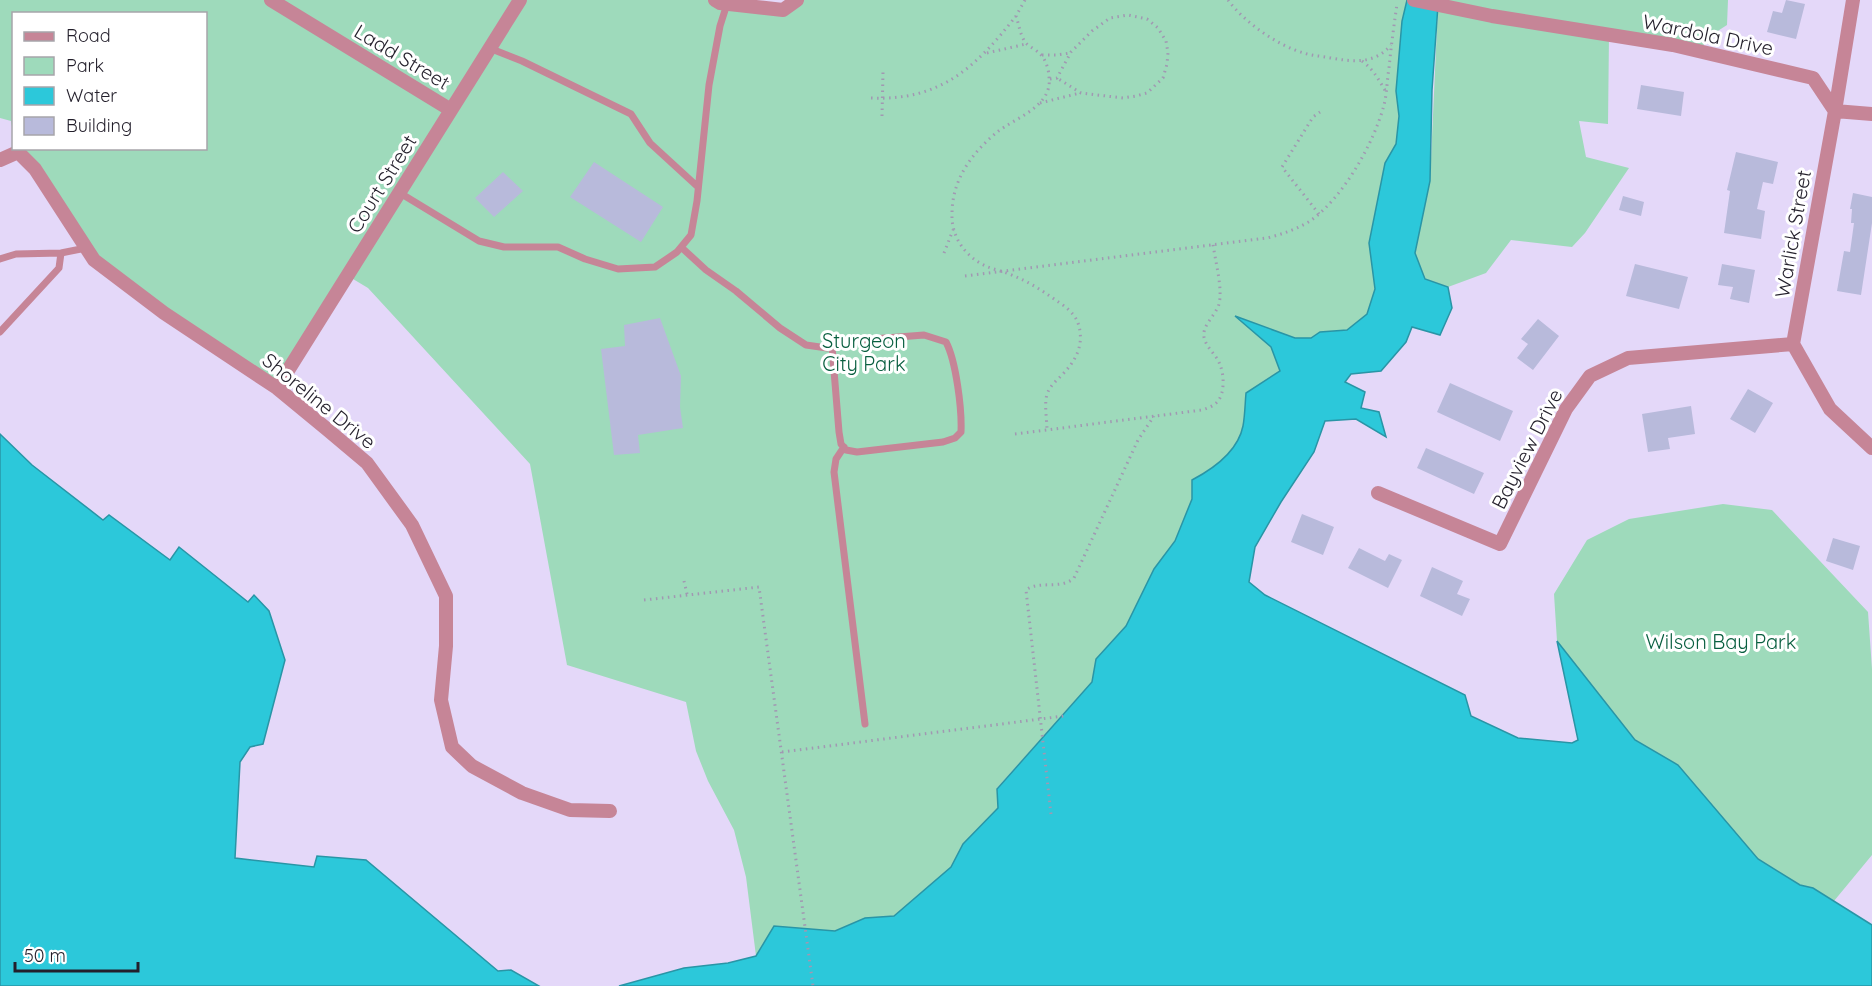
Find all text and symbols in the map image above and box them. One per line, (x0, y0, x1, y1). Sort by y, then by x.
street label: Wardola Drive (1640, 8, 1776, 61)
legend (12, 12, 207, 150)
street label: Ladd Street (350, 18, 455, 95)
text: Road (66, 24, 111, 47)
text: Park (66, 54, 104, 77)
text: Water (66, 84, 117, 107)
text: Building (66, 114, 132, 137)
street label: Court Street (342, 130, 422, 237)
street label: Warlick Street (1769, 168, 1816, 300)
park label: Sturgeon City Park (822, 328, 906, 376)
street label: Shoreline Drive (258, 347, 381, 454)
street label: Bayview Drive (1486, 385, 1567, 513)
park label: Wilson Bay Park (1646, 629, 1796, 654)
scale bar (15, 935, 138, 973)
text: 50 m (24, 944, 66, 967)

